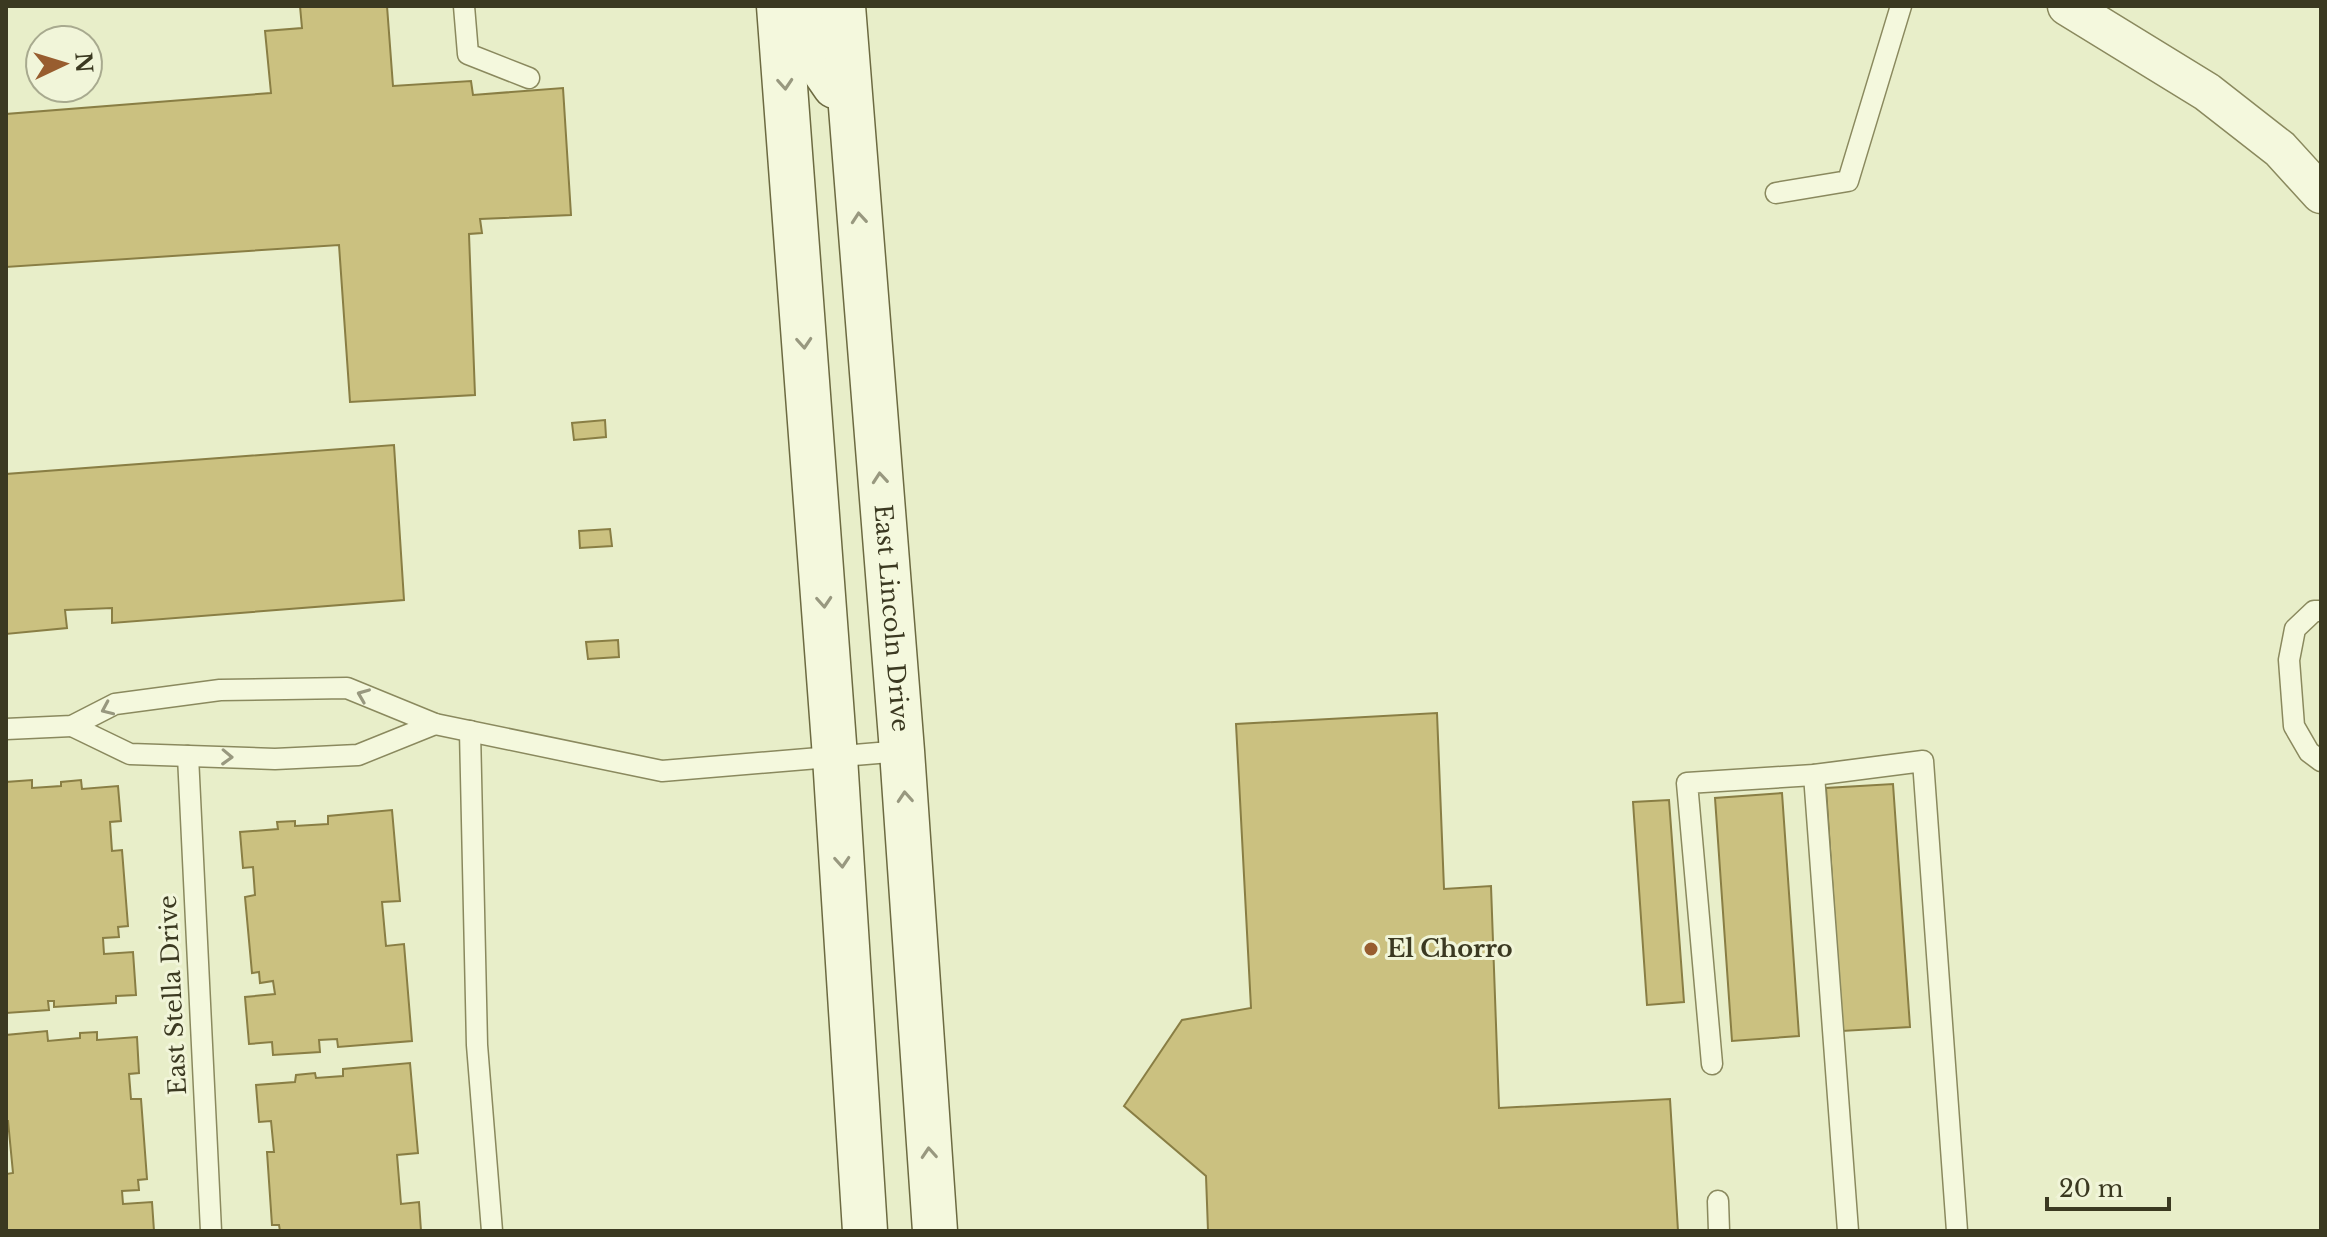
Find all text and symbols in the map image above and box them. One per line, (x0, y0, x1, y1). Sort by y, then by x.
north arrow (24, 24, 104, 104)
text: N (69, 51, 98, 74)
one-way arrow (776, 78, 793, 91)
one-way arrow (851, 211, 868, 224)
one-way arrow (795, 337, 812, 350)
one-way arrow (871, 471, 888, 484)
street label: East Lincoln Drive (869, 503, 915, 733)
one-way arrow (815, 596, 832, 609)
one-way arrow (357, 688, 371, 704)
one-way arrow (101, 700, 115, 716)
one-way arrow (221, 749, 234, 766)
one-way arrow (897, 790, 914, 803)
one-way arrow (833, 856, 850, 869)
street label: East Stella Drive (153, 894, 192, 1096)
place label: El Chorro (1387, 934, 1513, 963)
marker: El Chorro (1362, 940, 1380, 958)
one-way arrow (921, 1146, 938, 1159)
scale bar (2047, 1161, 2169, 1211)
text: 20 m (2059, 1174, 2124, 1203)

